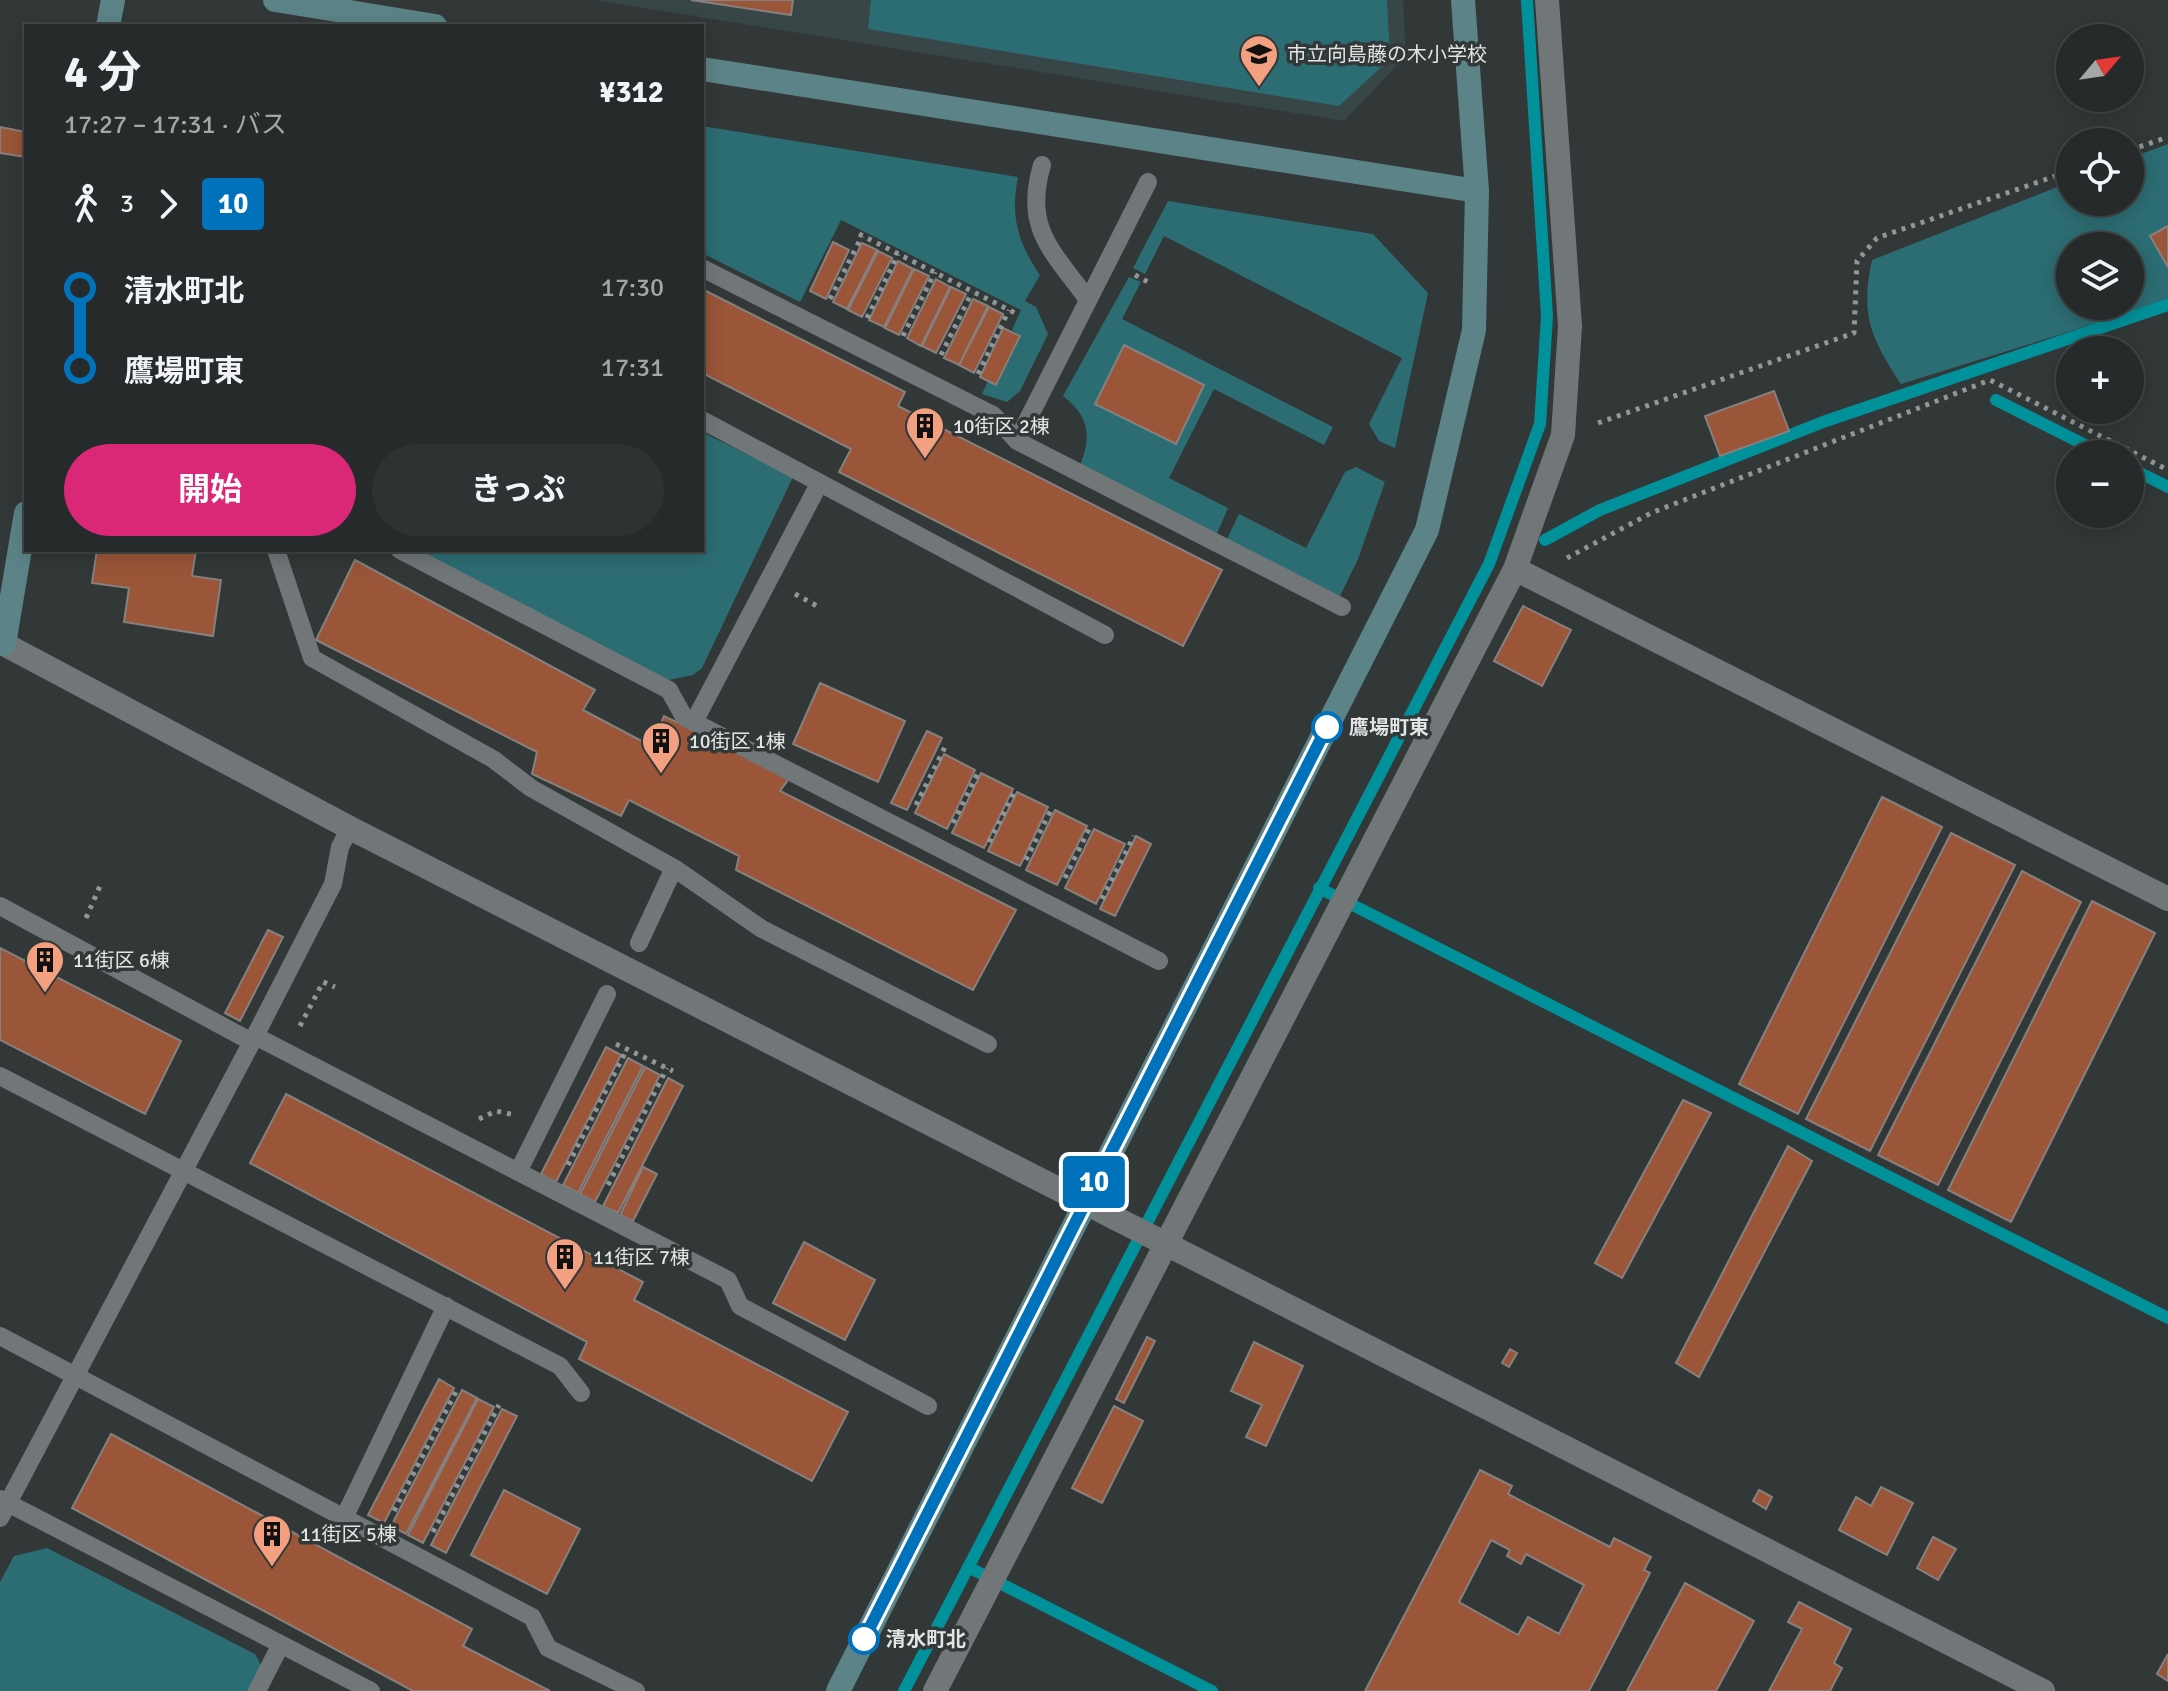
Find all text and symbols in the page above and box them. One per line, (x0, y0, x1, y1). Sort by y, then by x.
north arrow (2056, 24, 2144, 112)
map controls (2056, 24, 2144, 528)
school or university icon: 市立向島藤の木小学校 (1238, 33, 1280, 88)
place label: 市立向島藤の木小学校 (1287, 42, 1487, 67)
text: 4 分 (64, 46, 141, 100)
text: ¥312 (599, 74, 664, 111)
text: 17:27 – 17:31 · バス (64, 109, 287, 141)
button: locate (2056, 128, 2144, 216)
icon: walk (64, 182, 108, 226)
icon: forward (146, 182, 190, 226)
text: 10 (218, 187, 248, 221)
text: 3 (120, 188, 134, 220)
button: layers (2056, 232, 2144, 320)
text: 17:30 (601, 272, 664, 304)
text: 清水町北 (124, 273, 244, 310)
button: + (2056, 336, 2144, 424)
text: 17:31 (601, 352, 664, 384)
text: 鷹場町東 (124, 353, 244, 390)
building icon: 10街区 2棟 (904, 405, 946, 460)
place label: 10街区 2棟 (953, 414, 1050, 439)
button: − (2056, 440, 2144, 528)
button: 開始 (64, 444, 356, 536)
button: きっぷ (372, 444, 664, 536)
marker: 鷹場町東 (1312, 712, 1342, 742)
place label: 鷹場町東 (1349, 715, 1429, 740)
building icon: 10街区 1棟 (640, 720, 682, 775)
place label: 10街区 1棟 (689, 729, 786, 754)
building icon: 11街区 6棟 (24, 939, 66, 994)
place label: 11街区 6棟 (73, 948, 170, 973)
line badge: 10 (1058, 1156, 1130, 1208)
text: 10 (1079, 1165, 1109, 1199)
building icon: 11街区 7棟 (544, 1236, 586, 1291)
place label: 11街区 7棟 (593, 1245, 690, 1270)
building icon: 11街区 5棟 (251, 1513, 293, 1568)
place label: 11街区 5棟 (300, 1522, 397, 1547)
marker: 清水町北 (849, 1624, 879, 1654)
place label: 清水町北 (886, 1627, 966, 1652)

